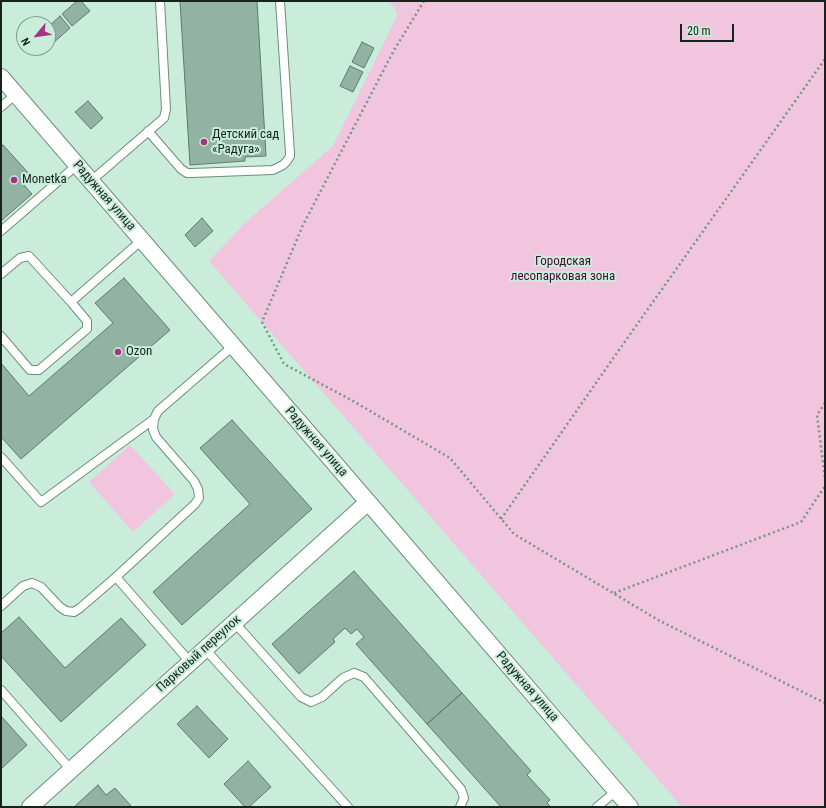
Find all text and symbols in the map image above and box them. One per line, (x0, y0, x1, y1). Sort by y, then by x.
north arrow (16, 16, 56, 56)
scale bar (682, 16, 736, 42)
text: 20 m (687, 24, 711, 38)
text: N (19, 35, 33, 48)
place label: Детский сад «Радуга» (212, 127, 279, 158)
marker: Детский сад «Радуга» (199, 137, 209, 147)
street label: Радужная улица (69, 158, 139, 234)
place label: Monetka (22, 172, 67, 188)
marker: Monetka (9, 175, 19, 185)
park label: Городская лесопарковая зона (511, 254, 615, 285)
place label: Ozon (126, 344, 152, 360)
marker: Ozon (113, 347, 123, 357)
street label: Радужная улица (281, 404, 351, 480)
street label: Парковый переулок (154, 612, 244, 696)
street label: Радужная улица (492, 649, 562, 725)

